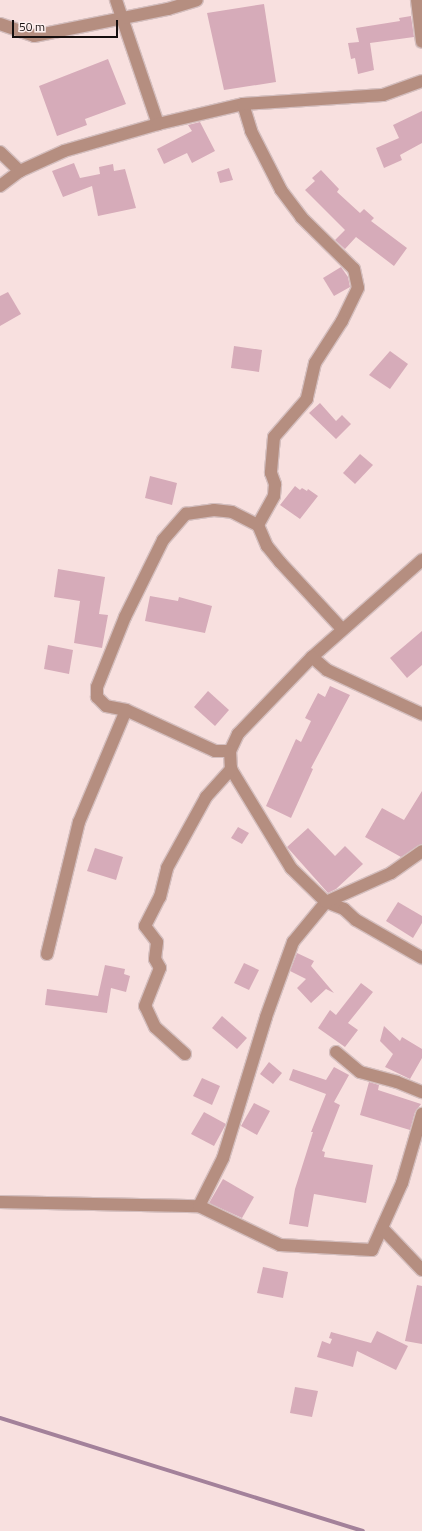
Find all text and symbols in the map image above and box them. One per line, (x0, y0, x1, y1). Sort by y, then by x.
scale bar (14, 12, 120, 38)
text: 50 m (19, 17, 45, 36)

